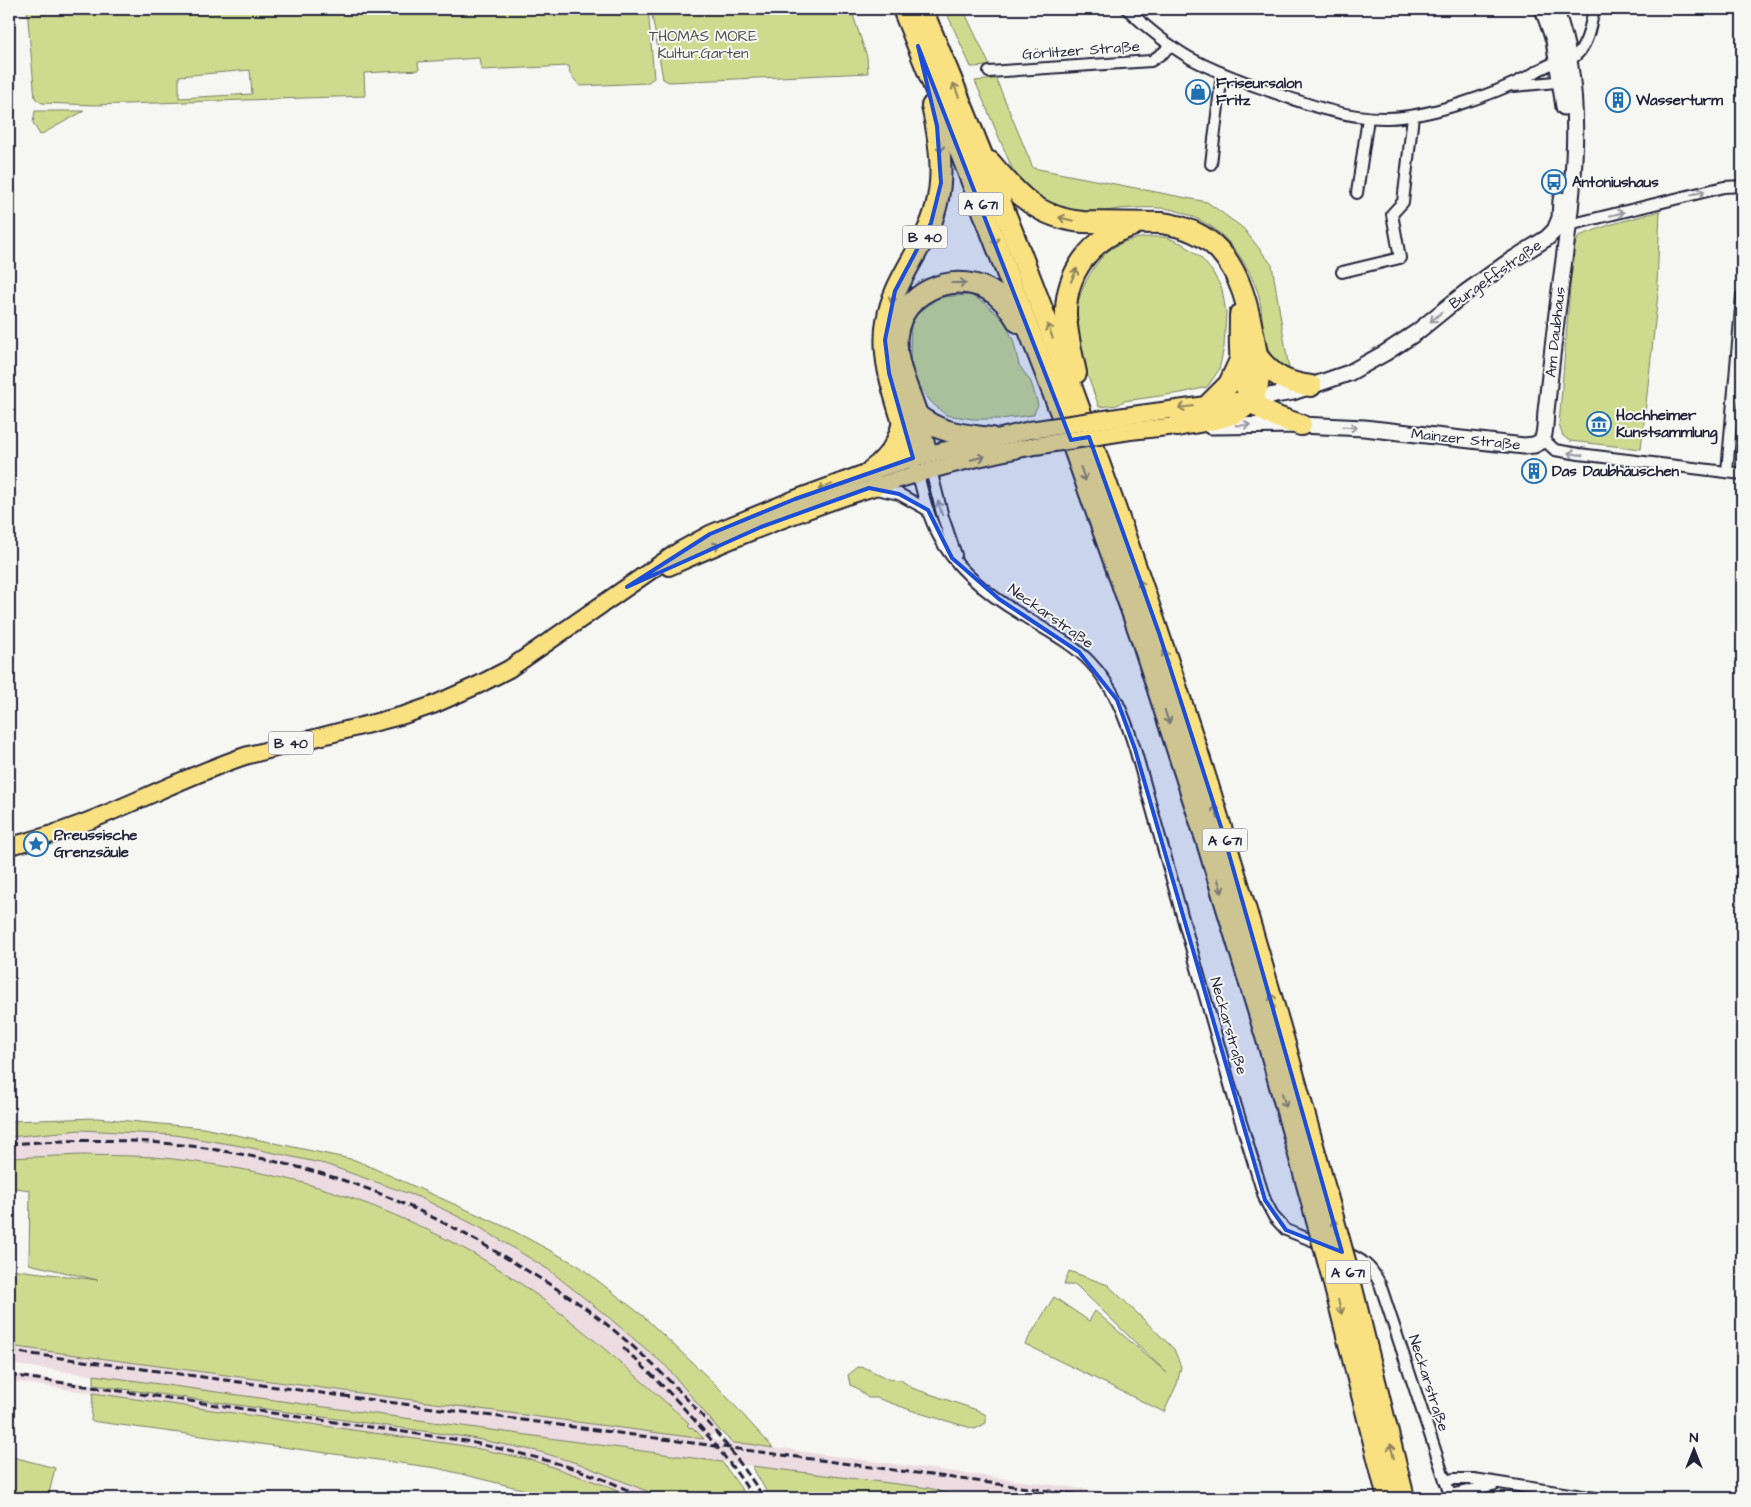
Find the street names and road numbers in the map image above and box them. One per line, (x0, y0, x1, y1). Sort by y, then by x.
street label: Görlitzer Straße (1021, 36, 1141, 65)
road number: A 671 (958, 192, 1004, 215)
road number: B 40 (902, 226, 948, 248)
street label: Burgeffstraße (1445, 235, 1546, 315)
street label: Am Daubhaus (1540, 285, 1571, 378)
street label: Mainzer Straße (1410, 423, 1522, 456)
street label: Neckarstraße (1004, 579, 1098, 654)
road number: B 40 (268, 731, 314, 754)
road number: A 671 (1202, 828, 1248, 852)
street label: Neckarstraße (1205, 975, 1252, 1077)
road number: A 671 (1326, 1260, 1370, 1284)
street label: Neckarstraße (1403, 1332, 1454, 1434)

